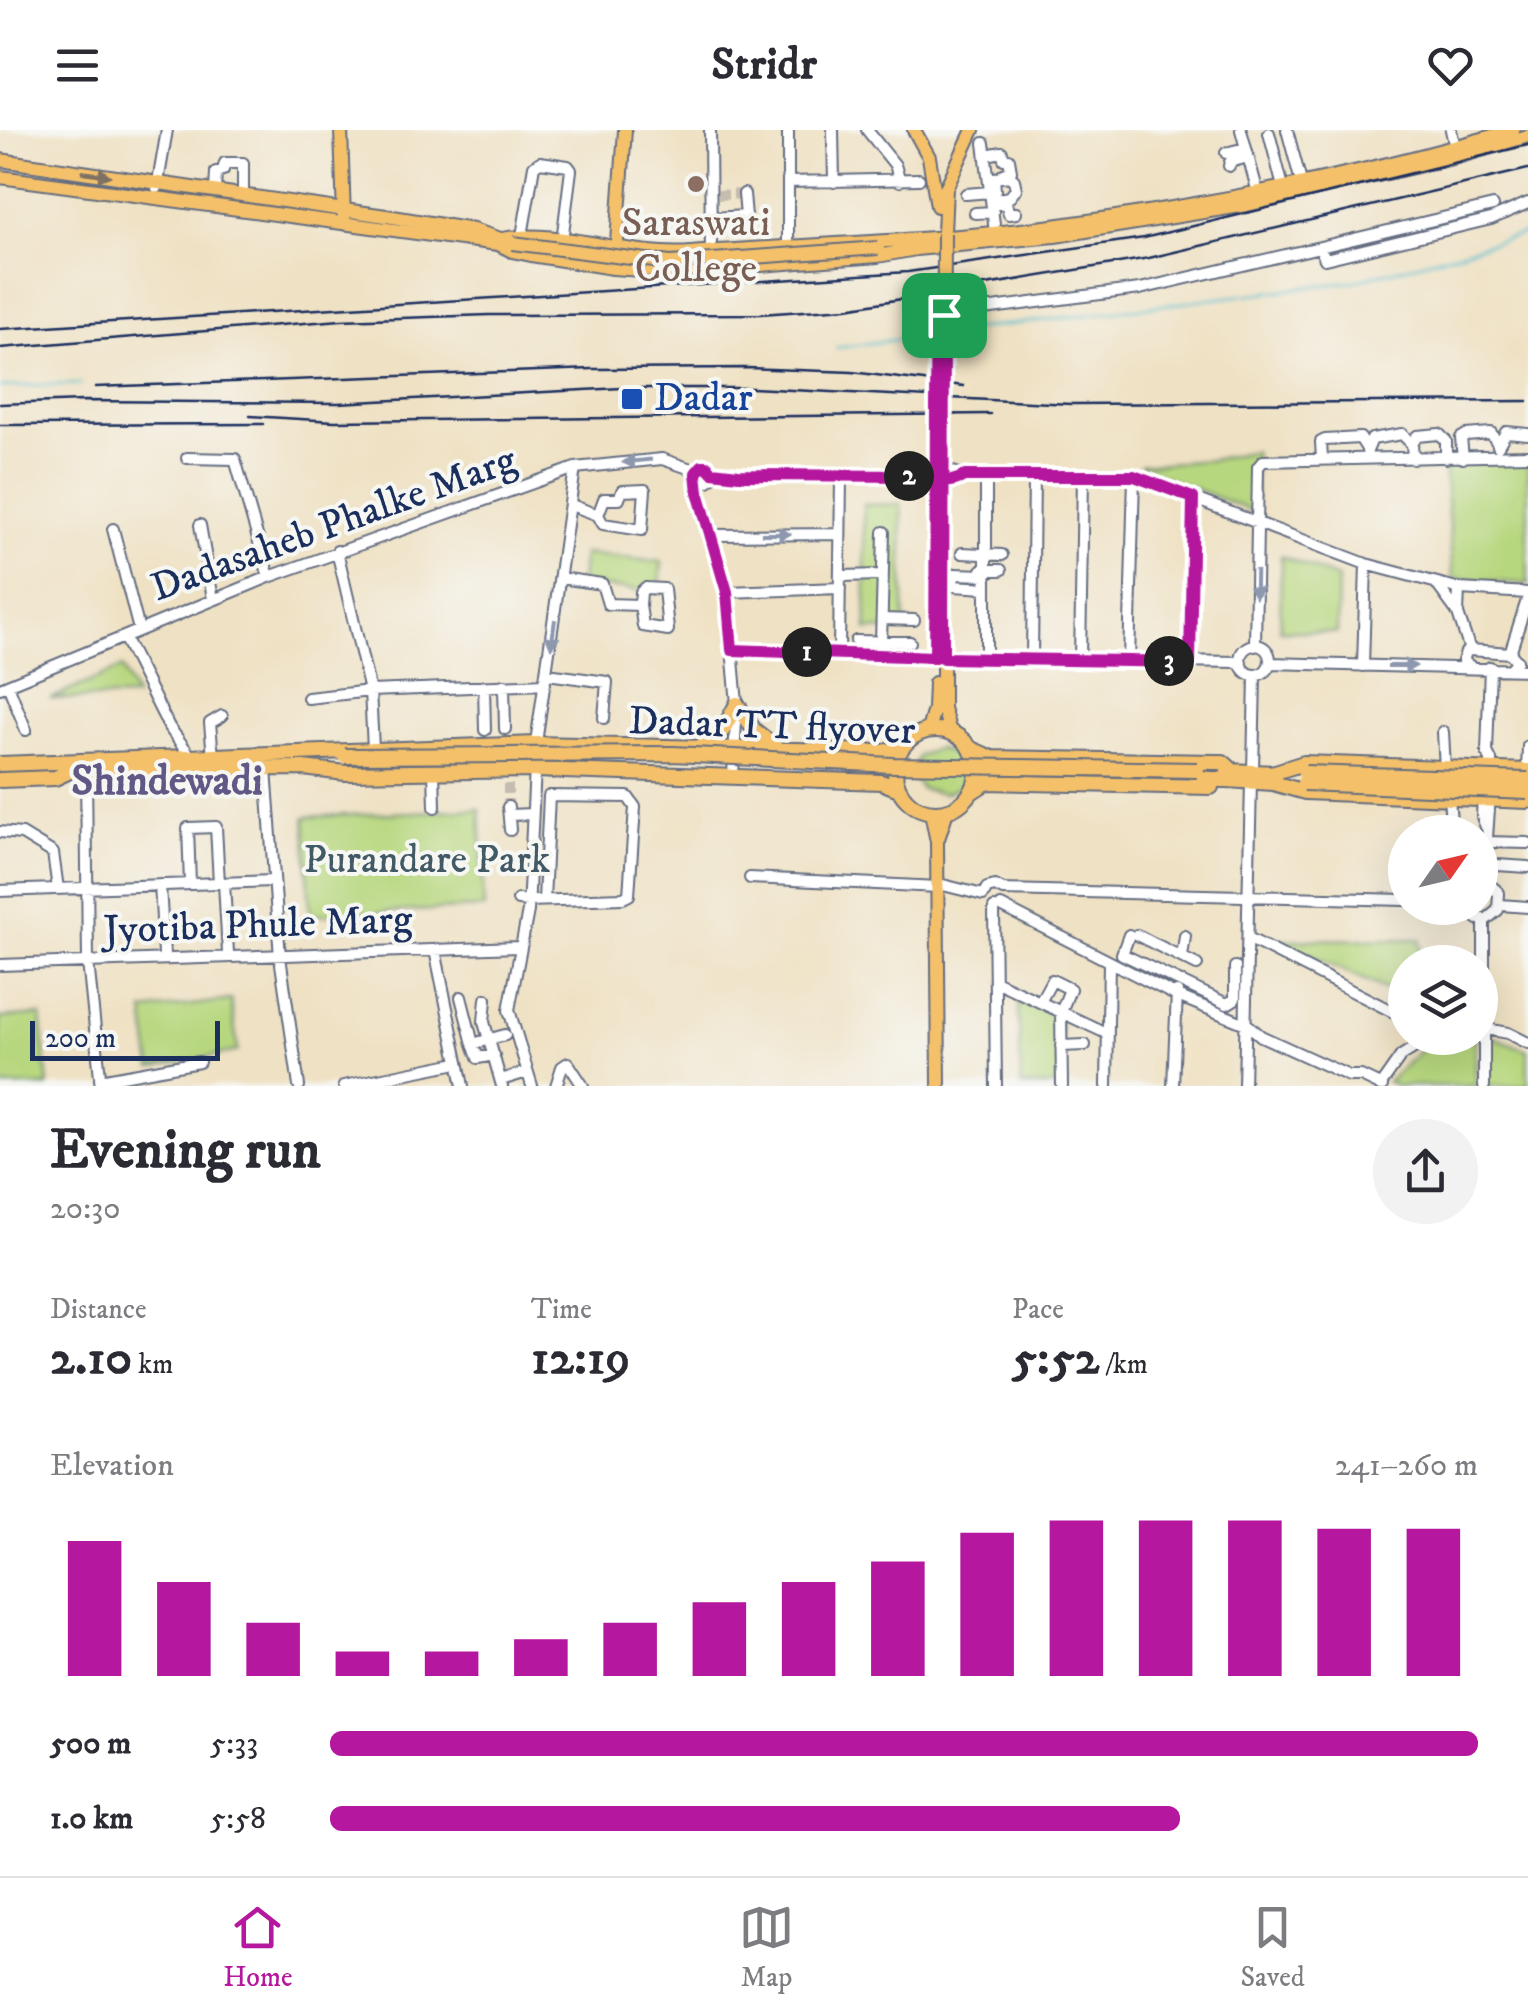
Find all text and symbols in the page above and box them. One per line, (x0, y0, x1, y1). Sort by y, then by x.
text: Stridr (711, 37, 817, 93)
icon: menu (50, 38, 105, 93)
icon: heart (1423, 38, 1478, 93)
one-way arrow (81, 167, 113, 182)
marker: Saraswati College (685, 173, 707, 195)
place label: Saraswati College (622, 199, 770, 295)
pin (902, 273, 987, 358)
icon: arrive (917, 288, 972, 343)
place label: Dadar (654, 374, 753, 424)
marker: Dadar (619, 386, 645, 412)
street label: Dadasaheb Phalke Marg (145, 436, 524, 614)
pin: 2 (884, 451, 934, 501)
one-way arrow (621, 453, 652, 469)
text: 2 (902, 458, 916, 493)
one-way arrow (761, 526, 793, 542)
one-way arrow (1247, 568, 1263, 600)
one-way arrow (544, 619, 560, 651)
pin: 1 (782, 627, 832, 677)
text: 1 (802, 634, 812, 669)
pin: 3 (1144, 636, 1194, 686)
text: 3 (1164, 643, 1174, 678)
one-way arrow (1387, 658, 1419, 674)
street label: Dadar TT flyover (628, 697, 916, 757)
district label: Shindewadi (71, 756, 263, 808)
north arrow (1388, 815, 1498, 925)
map controls (1388, 815, 1498, 1055)
park label: Purandare Park (304, 836, 551, 886)
street label: Jyotiba Phule Marg (99, 896, 414, 957)
button: layers (1388, 945, 1498, 1055)
scale bar (30, 1016, 220, 1060)
text: 200 m (45, 1021, 116, 1056)
text: Evening run (50, 1117, 321, 1186)
button: share (1373, 1119, 1478, 1224)
text: 20:30 (50, 1189, 120, 1229)
text: Distance (50, 1292, 146, 1327)
text: Time (531, 1292, 592, 1327)
text: Pace (1012, 1292, 1064, 1327)
text: 2.10 (50, 1327, 132, 1390)
text: 12:19 (531, 1327, 630, 1390)
text: 5:52 (1012, 1327, 1099, 1390)
text: km (132, 1347, 173, 1382)
text: /km (1099, 1347, 1148, 1382)
text: Elevation (50, 1446, 174, 1486)
text: 241–260 m (1335, 1446, 1478, 1486)
text: 500 m (50, 1724, 131, 1764)
text: 5:33 (210, 1724, 258, 1764)
text: 1.0 km (50, 1799, 133, 1839)
text: 5:58 (210, 1799, 266, 1839)
tab: Home (223, 1900, 292, 1995)
tab: Map (739, 1900, 794, 1995)
tab: Saved (1240, 1900, 1305, 1995)

